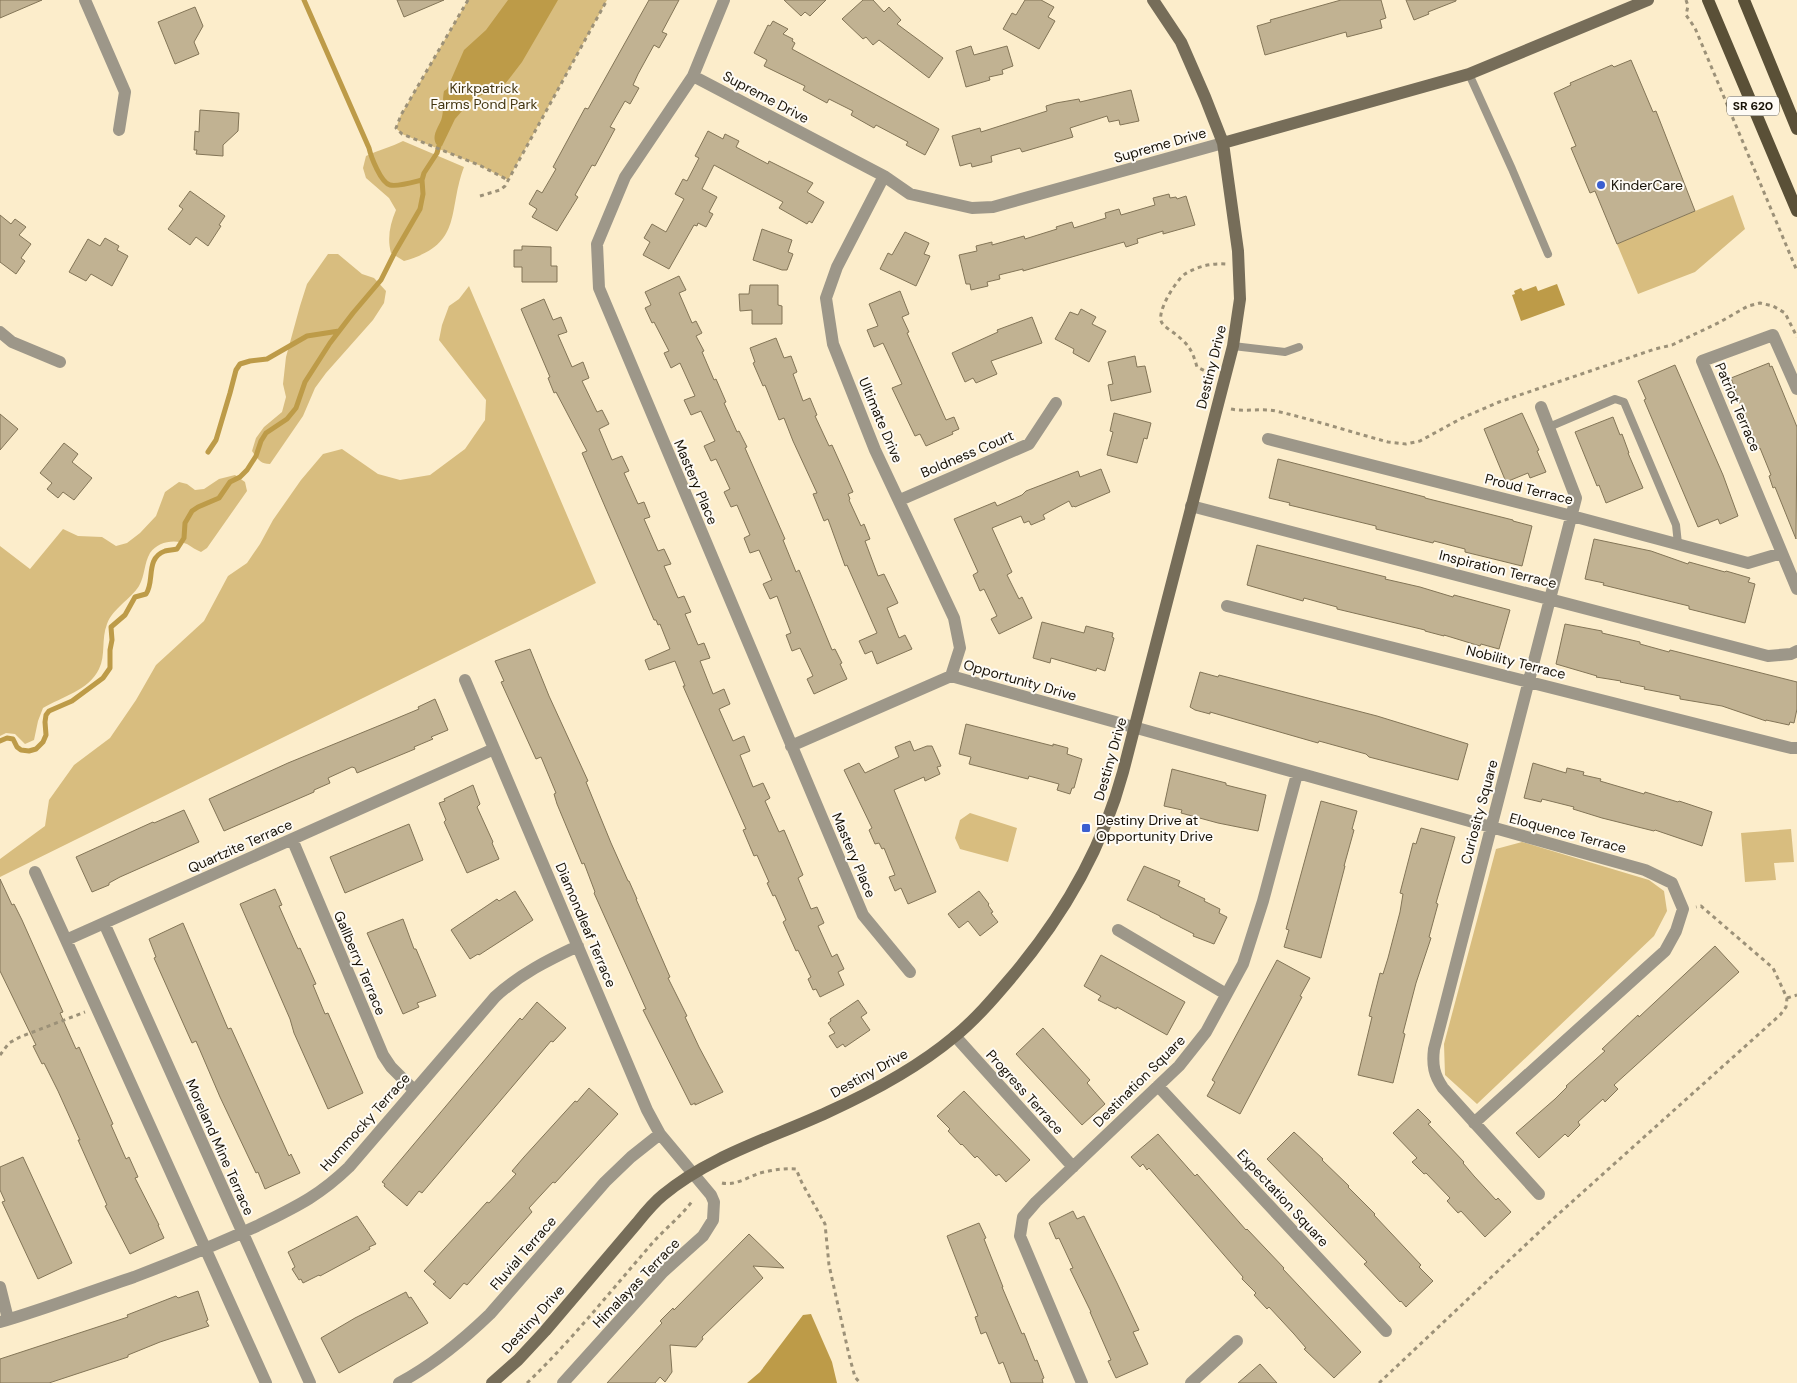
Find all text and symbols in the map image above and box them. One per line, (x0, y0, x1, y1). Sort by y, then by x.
street label: Supreme Drive (720, 67, 812, 127)
park label: Kirkpatrick Farms Pond Park (430, 79, 538, 113)
road number: SR 620 (1727, 96, 1779, 115)
street label: Supreme Drive (1112, 123, 1208, 167)
place label: KinderCare (1611, 176, 1683, 194)
marker: KinderCare (1595, 179, 1607, 191)
street label: Destiny Drive (1192, 323, 1230, 411)
street label: Patriot Terrace (1711, 360, 1765, 454)
street label: Ultimate Drive (855, 375, 907, 466)
street label: Boldness Court (918, 426, 1016, 482)
street label: Mastery Place (670, 437, 722, 527)
street label: Proud Terrace (1483, 469, 1575, 509)
street label: Inspiration Terrace (1437, 546, 1559, 592)
street label: Nobility Terrace (1464, 641, 1568, 683)
street label: Opportunity Drive (961, 655, 1079, 705)
street label: Destiny Drive (1090, 715, 1130, 803)
street label: Curiosity Square (1456, 758, 1502, 866)
street label: Eloquence Terrace (1508, 809, 1628, 857)
street label: Mastery Place (828, 810, 880, 900)
place label: Destiny Drive at Opportunity Drive (1096, 811, 1213, 845)
street label: Quartzite Terrace (185, 815, 295, 877)
marker: Destiny Drive at Opportunity Drive (1080, 822, 1092, 834)
street label: Diamondleaf Terrace (552, 860, 620, 990)
street label: Gallberry Terrace (330, 908, 390, 1018)
street label: Destination Square (1089, 1031, 1189, 1131)
street label: Destiny Drive (827, 1044, 911, 1102)
street label: Progress Terrace (982, 1046, 1068, 1138)
street label: Hummocky Terrace (316, 1069, 414, 1175)
street label: Moreland Mine Terrace (182, 1076, 258, 1218)
street label: Expectation Square (1233, 1146, 1333, 1250)
street label: Fluvial Terrace (486, 1212, 560, 1294)
street label: Himalayas Terrace (589, 1234, 683, 1332)
street label: Destiny Drive (498, 1281, 568, 1357)

